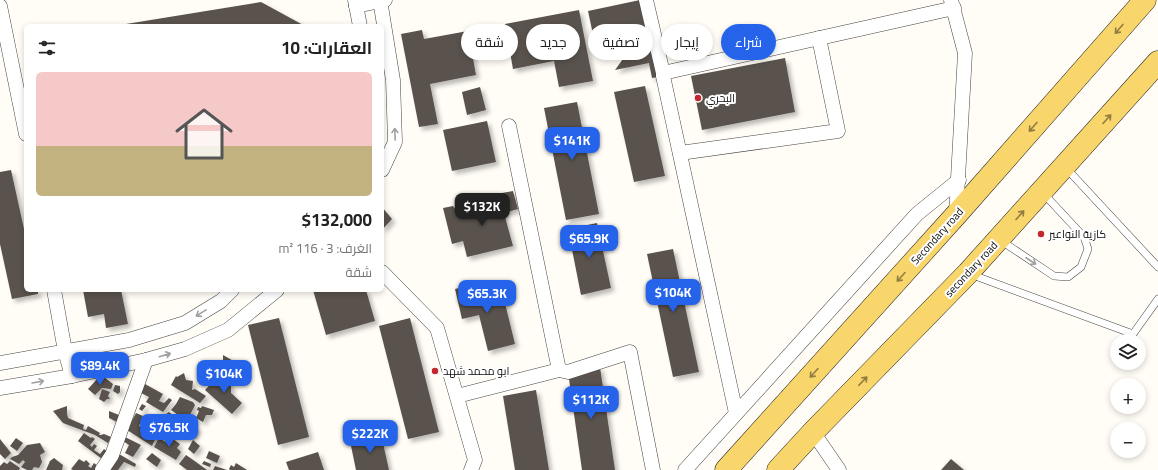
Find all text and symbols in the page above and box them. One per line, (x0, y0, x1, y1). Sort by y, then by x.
chip: شقة (461, 24, 518, 60)
chip: جديد (526, 24, 580, 60)
chip: تصفية (588, 24, 653, 60)
chip: إيجار (661, 24, 713, 60)
chip: شراء (721, 24, 776, 60)
one-way arrow (1115, 24, 1124, 34)
text: العقارات: 10 (281, 32, 372, 64)
icon: filters (36, 37, 58, 59)
place label: البحري (706, 88, 735, 108)
marker: البحري (693, 93, 703, 103)
icon: home (168, 98, 240, 170)
one-way arrow (1102, 114, 1111, 124)
one-way arrow (1029, 122, 1038, 132)
pin: $141K (544, 127, 600, 161)
one-way arrow (391, 128, 399, 141)
text: $141K (554, 128, 590, 152)
pin: $132K (454, 193, 510, 227)
text: $132K (464, 194, 500, 218)
street label: Secondary road (906, 203, 969, 269)
text: $132,000 (302, 204, 372, 236)
one-way arrow (1015, 210, 1024, 221)
place label: كازية النواعير (1048, 224, 1106, 244)
pin: $65.9K (556, 225, 622, 259)
text: $65.9K (569, 226, 609, 250)
marker: كازية النواعير (1036, 229, 1046, 239)
text: الغرف: 3 · 116 m² (279, 236, 372, 260)
street label: secondary road (939, 236, 1003, 302)
one-way arrow (1025, 257, 1036, 265)
text: شقة (345, 260, 372, 284)
one-way arrow (896, 271, 905, 282)
pin: $104K (645, 279, 701, 313)
pin: $65.3K (454, 280, 520, 314)
text: $104K (655, 280, 691, 304)
text: $65.3K (467, 281, 507, 305)
one-way arrow (196, 309, 207, 317)
map controls (1110, 334, 1146, 458)
button: layers (1110, 334, 1146, 370)
one-way arrow (159, 351, 172, 358)
pin: $89.4K (67, 352, 133, 386)
text: $89.4K (80, 353, 120, 377)
pin: $104K (196, 360, 252, 394)
text: $104K (206, 361, 242, 385)
place label: ابو محمد شهد (443, 361, 509, 381)
marker: ابو محمد شهد (430, 366, 440, 376)
one-way arrow (809, 368, 818, 378)
one-way arrow (858, 376, 868, 386)
one-way arrow (32, 378, 45, 386)
button: + (1110, 378, 1146, 414)
pin: $112K (563, 386, 619, 420)
text: $112K (573, 387, 609, 411)
pin: $76.5K (136, 414, 202, 448)
text: $76.5K (149, 415, 189, 439)
pin: $222K (342, 420, 398, 454)
text: $222K (352, 421, 388, 445)
button: − (1110, 422, 1146, 458)

